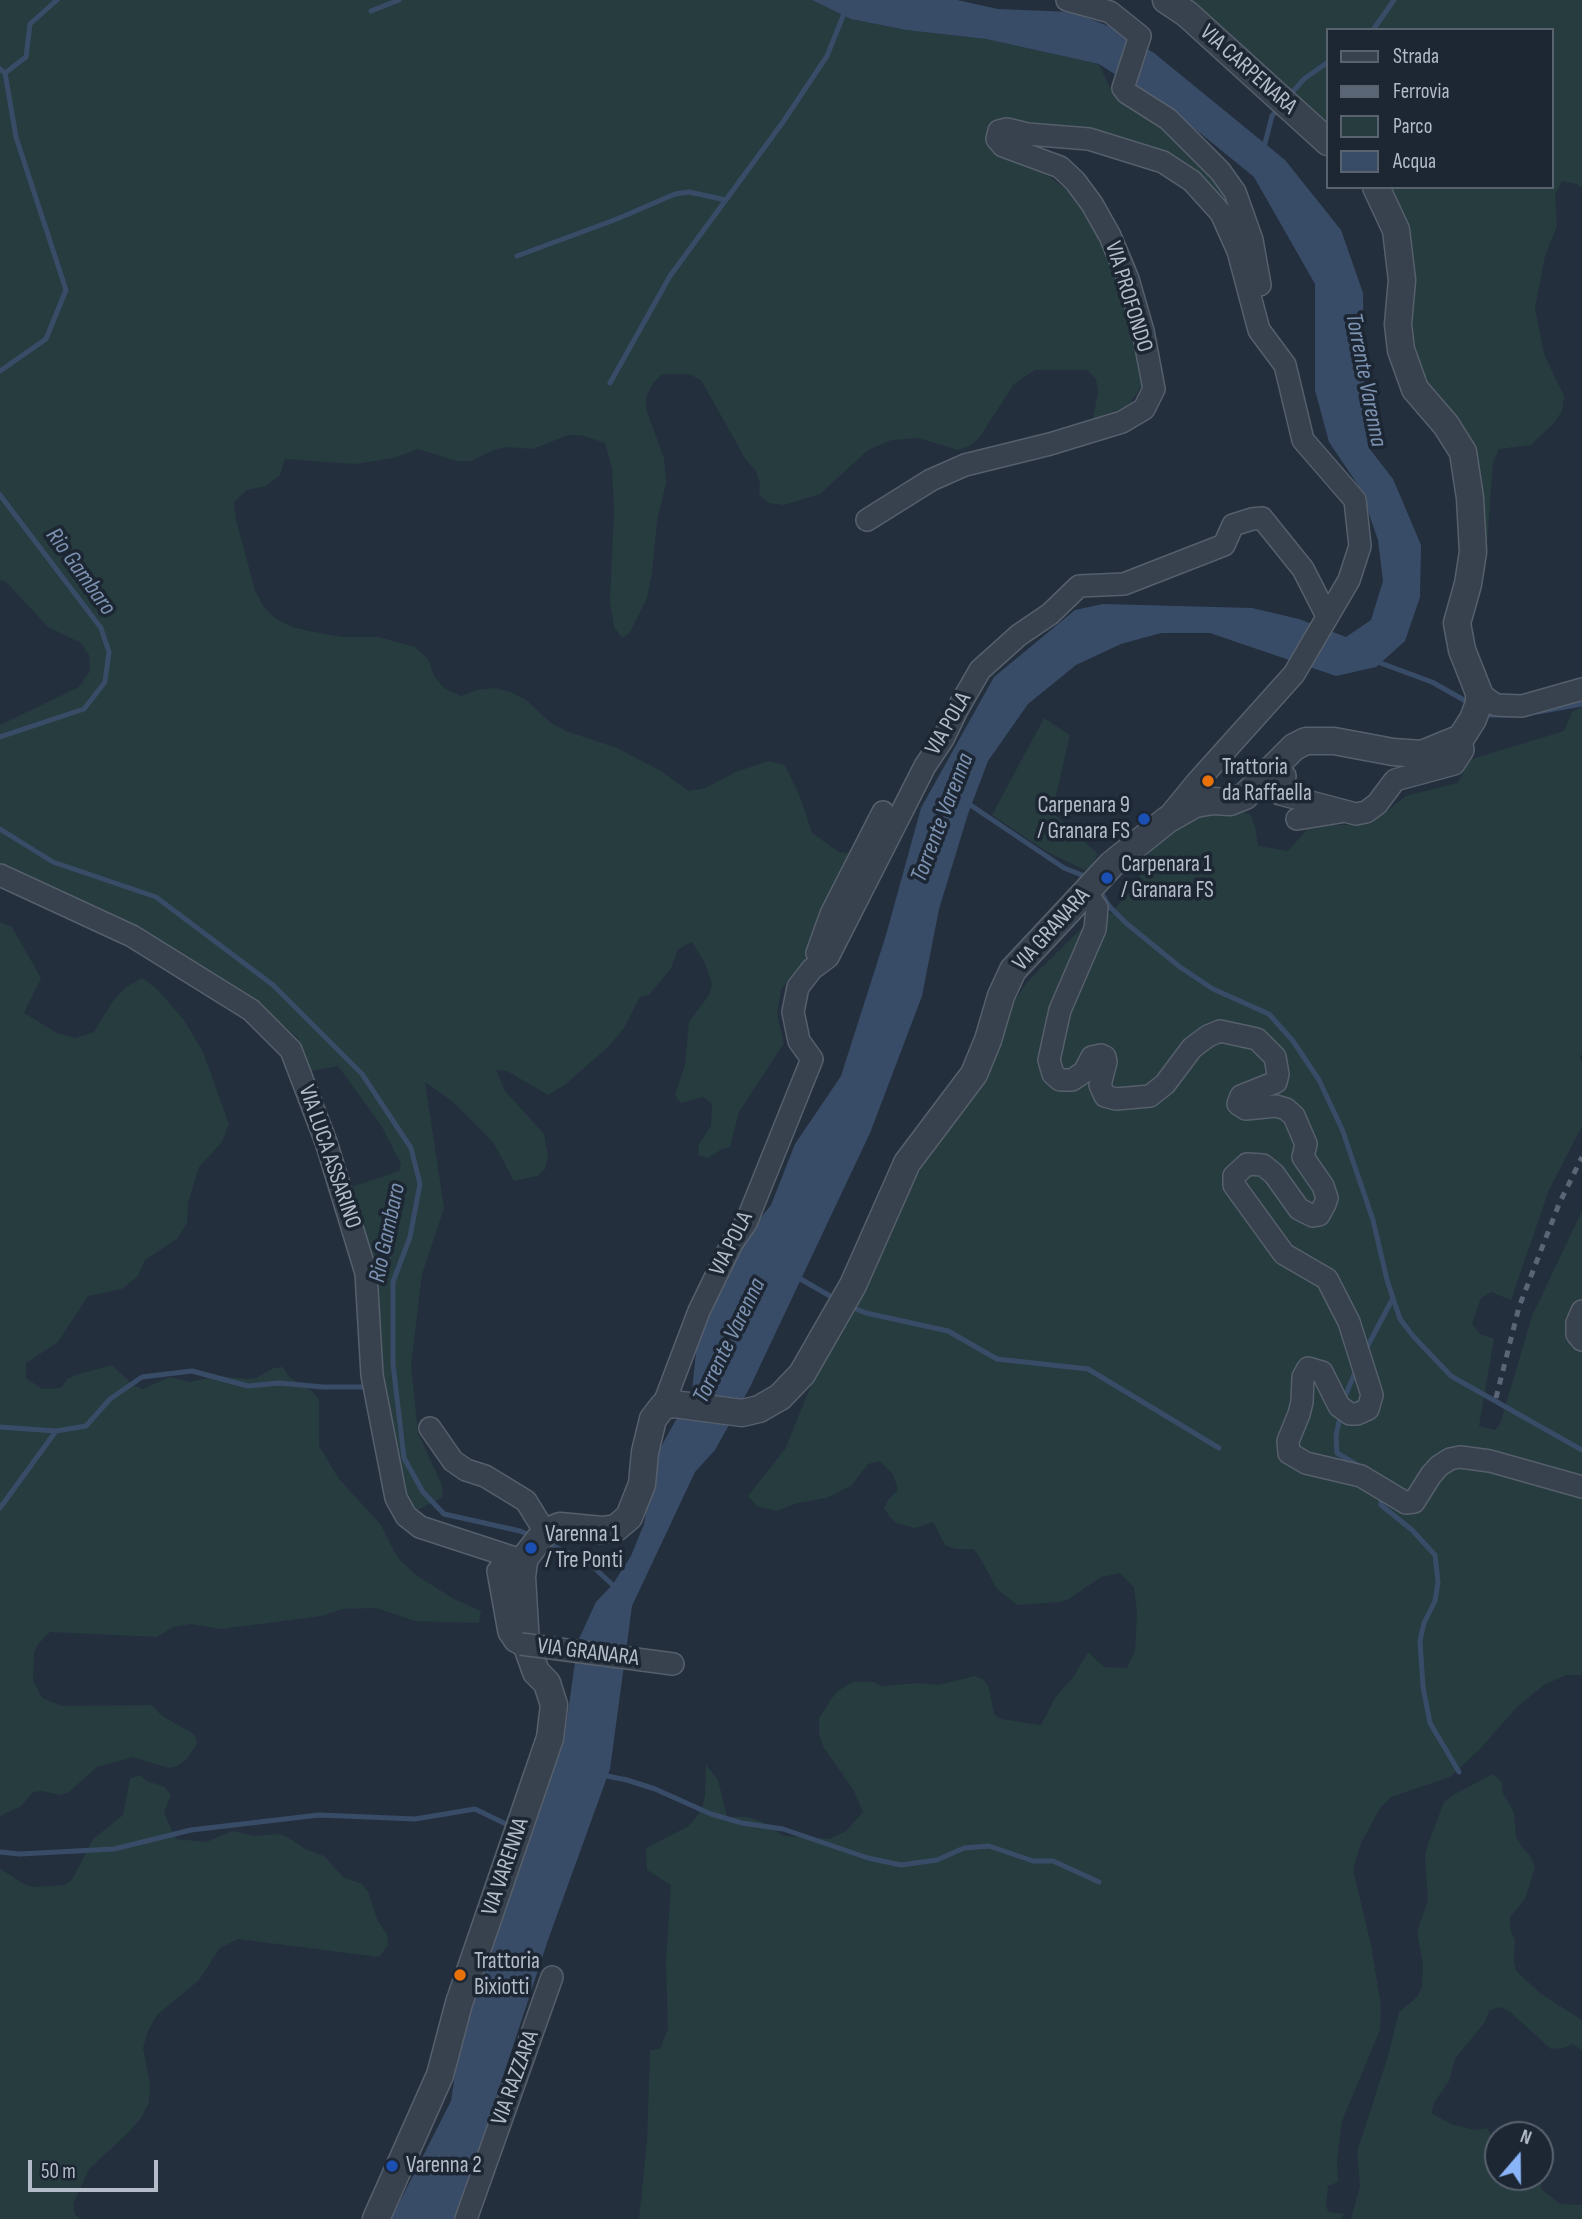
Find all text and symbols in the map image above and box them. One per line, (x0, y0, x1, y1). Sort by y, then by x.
street label: VIA CARPENARA (1194, 19, 1302, 121)
legend (1326, 28, 1554, 189)
text: Strada (1393, 44, 1439, 69)
text: Ferrovia (1393, 79, 1450, 104)
text: Parco (1393, 114, 1432, 139)
text: Acqua (1393, 149, 1436, 174)
street label: VIA PROFONDO (1098, 238, 1158, 356)
water label: Torrente Varenna (1338, 311, 1392, 449)
water label: Rio Gambaro (39, 523, 121, 621)
street label: VIA POLA (920, 688, 978, 760)
water label: Torrente Varenna (905, 750, 981, 886)
place label: Trattoria da Raffaella (1222, 754, 1312, 808)
marker: Trattoria da Raffaella (1200, 773, 1216, 789)
place label: Carpenara 9 / Granara FS (1037, 792, 1130, 846)
marker: Carpenara 9 / Granara FS (1136, 811, 1152, 827)
place label: Carpenara 1 / Granara FS (1121, 851, 1214, 905)
marker: Carpenara 1 / Granara FS (1099, 870, 1115, 886)
street label: VIA GRANARA (1008, 883, 1096, 977)
street label: VIA LUCA ASSARINO (292, 1082, 366, 1232)
water label: Rio Gambaro (363, 1181, 413, 1285)
street label: VIA POLA (704, 1207, 760, 1281)
water label: Torrente Varenna (687, 1274, 773, 1408)
place label: Varenna 1 / Tre Ponti (545, 1521, 623, 1575)
marker: Varenna 1 / Tre Ponti (523, 1540, 539, 1556)
street label: VIA GRANARA (536, 1633, 640, 1673)
street label: VIA VARENNA (476, 1815, 536, 1919)
place label: Trattoria Bixiotti (474, 1948, 540, 2002)
marker: Trattoria Bixiotti (452, 1967, 468, 1983)
street label: VIA RAZZARA (486, 2027, 546, 2129)
north arrow (1484, 2121, 1554, 2191)
text: N (1517, 2125, 1534, 2150)
scale bar (32, 2146, 161, 2190)
place label: Varenna 2 (406, 2152, 482, 2180)
marker: Varenna 2 (384, 2158, 400, 2174)
text: 50 m (41, 2159, 76, 2184)

